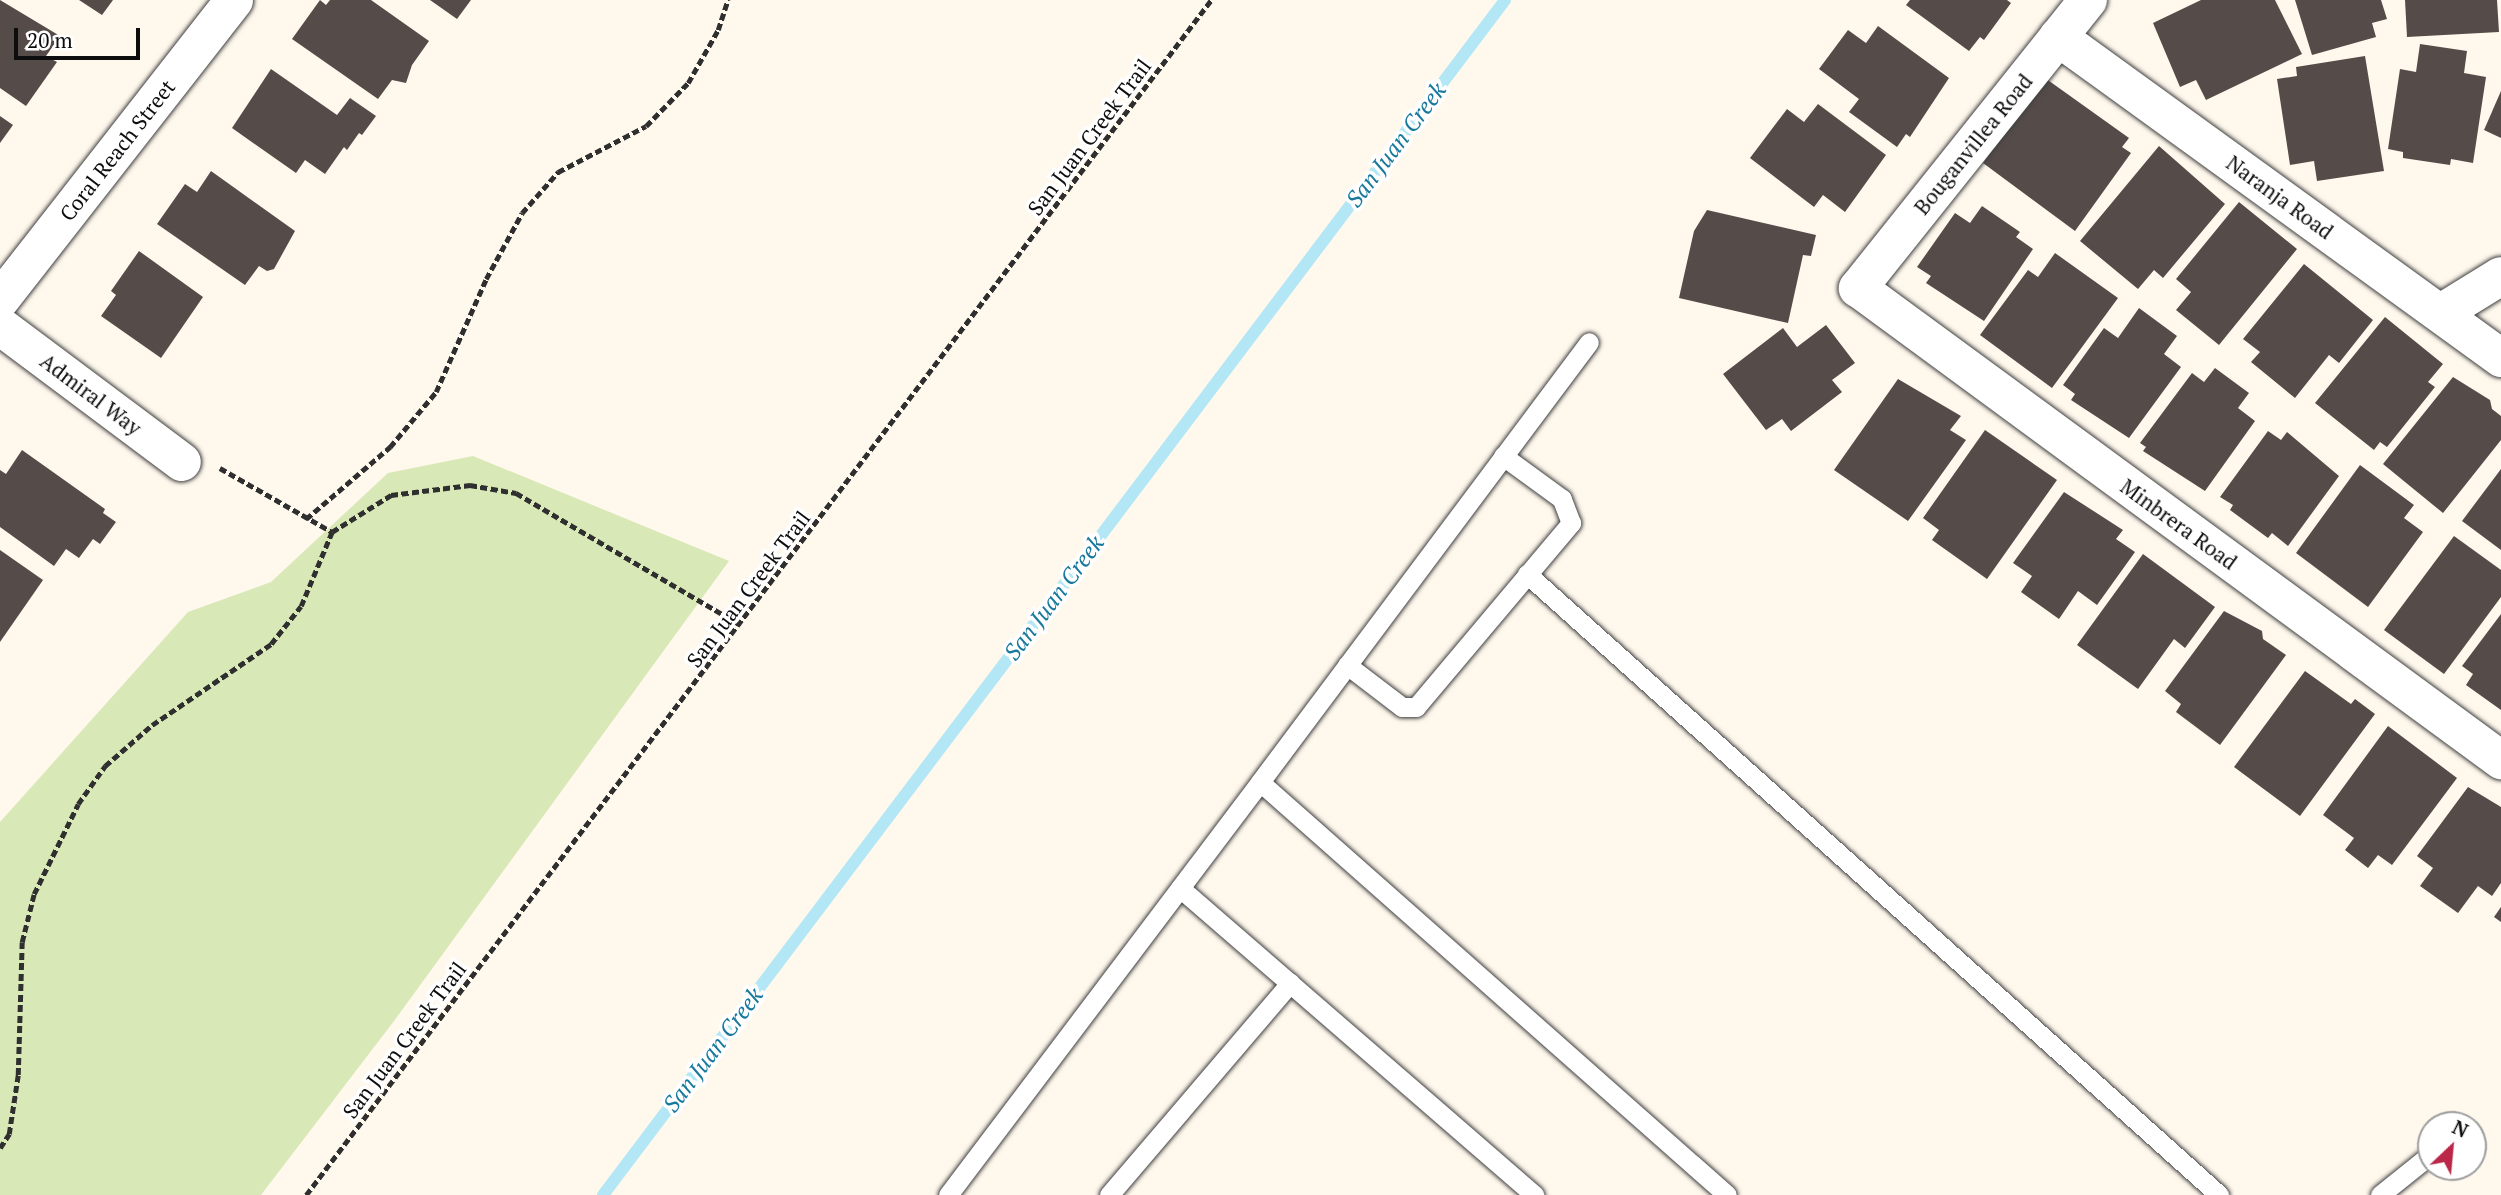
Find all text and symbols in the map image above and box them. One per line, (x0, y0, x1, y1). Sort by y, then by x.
scale bar (18, 14, 144, 58)
text: 20 m (27, 26, 73, 54)
street label: San Juan Creek Trail (1022, 54, 1156, 220)
street label: Bouganvillea Road (1909, 69, 2037, 219)
street label: Coral Reach Street (54, 74, 180, 226)
water label: San Juan Creek (1340, 77, 1452, 213)
street label: Naranja Road (2222, 150, 2338, 244)
street label: Admiral Way (36, 348, 146, 440)
street label: Minbrera Road (2116, 473, 2242, 575)
street label: San Juan Creek Trail (681, 506, 815, 672)
water label: San Juan Creek (998, 530, 1110, 666)
street label: San Juan Creek Trail (337, 957, 471, 1123)
water label: San Juan Creek (657, 982, 769, 1118)
north arrow (2417, 1111, 2487, 1181)
text: N (2449, 1114, 2473, 1143)

